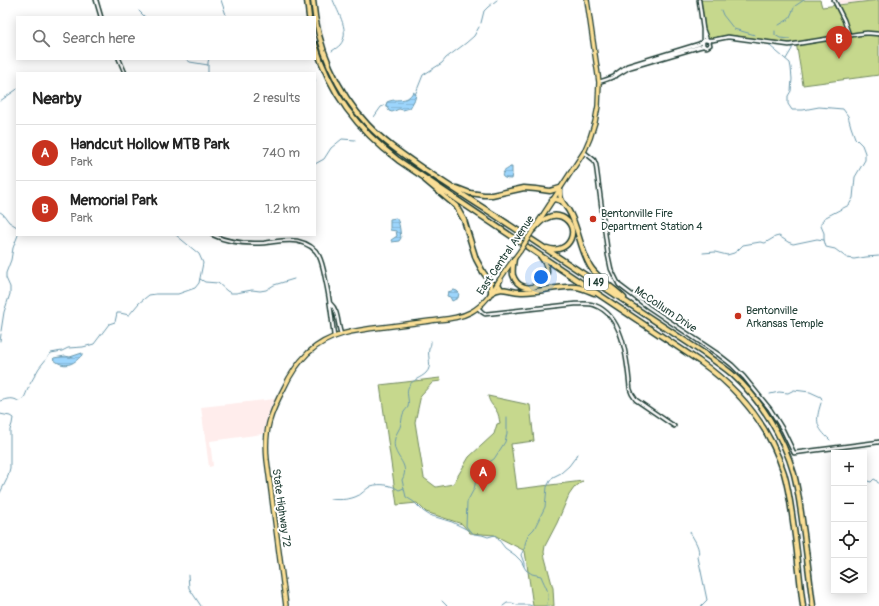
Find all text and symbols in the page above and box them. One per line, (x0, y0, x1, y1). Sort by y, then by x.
search box (16, 16, 316, 60)
pin: B (826, 26, 852, 59)
icon: search (30, 27, 52, 49)
text: Search here (62, 29, 135, 48)
text: Nearby (32, 88, 81, 109)
text: 2 results (253, 90, 300, 106)
text: Handcut Hollow MTB Park (70, 135, 229, 154)
text: A (41, 145, 49, 161)
text: 740 m (262, 145, 300, 161)
text: Park (70, 154, 93, 170)
text: Memorial Park (70, 191, 158, 210)
text: B (41, 201, 49, 217)
text: 1.2 km (265, 201, 300, 217)
place label: Bentonville Fire Department Station 4 (601, 207, 703, 233)
text: Park (70, 210, 93, 226)
street label: East Central Avenue (474, 213, 537, 297)
marker: Bentonville Fire Department Station 4 (588, 214, 598, 224)
your location (531, 267, 551, 287)
road number: I 49 (584, 274, 608, 290)
street label: McCollum Drive (632, 284, 700, 335)
place label: Bentonville Arkansas Temple (746, 304, 824, 330)
marker: Bentonville Arkansas Temple (733, 311, 743, 321)
map controls (831, 450, 867, 594)
button: + (831, 450, 867, 486)
pin: A (470, 459, 496, 492)
street label: State Highway 72 (270, 468, 293, 548)
button: − (831, 486, 867, 522)
button: locate (831, 522, 867, 558)
button: layers (831, 558, 867, 594)

